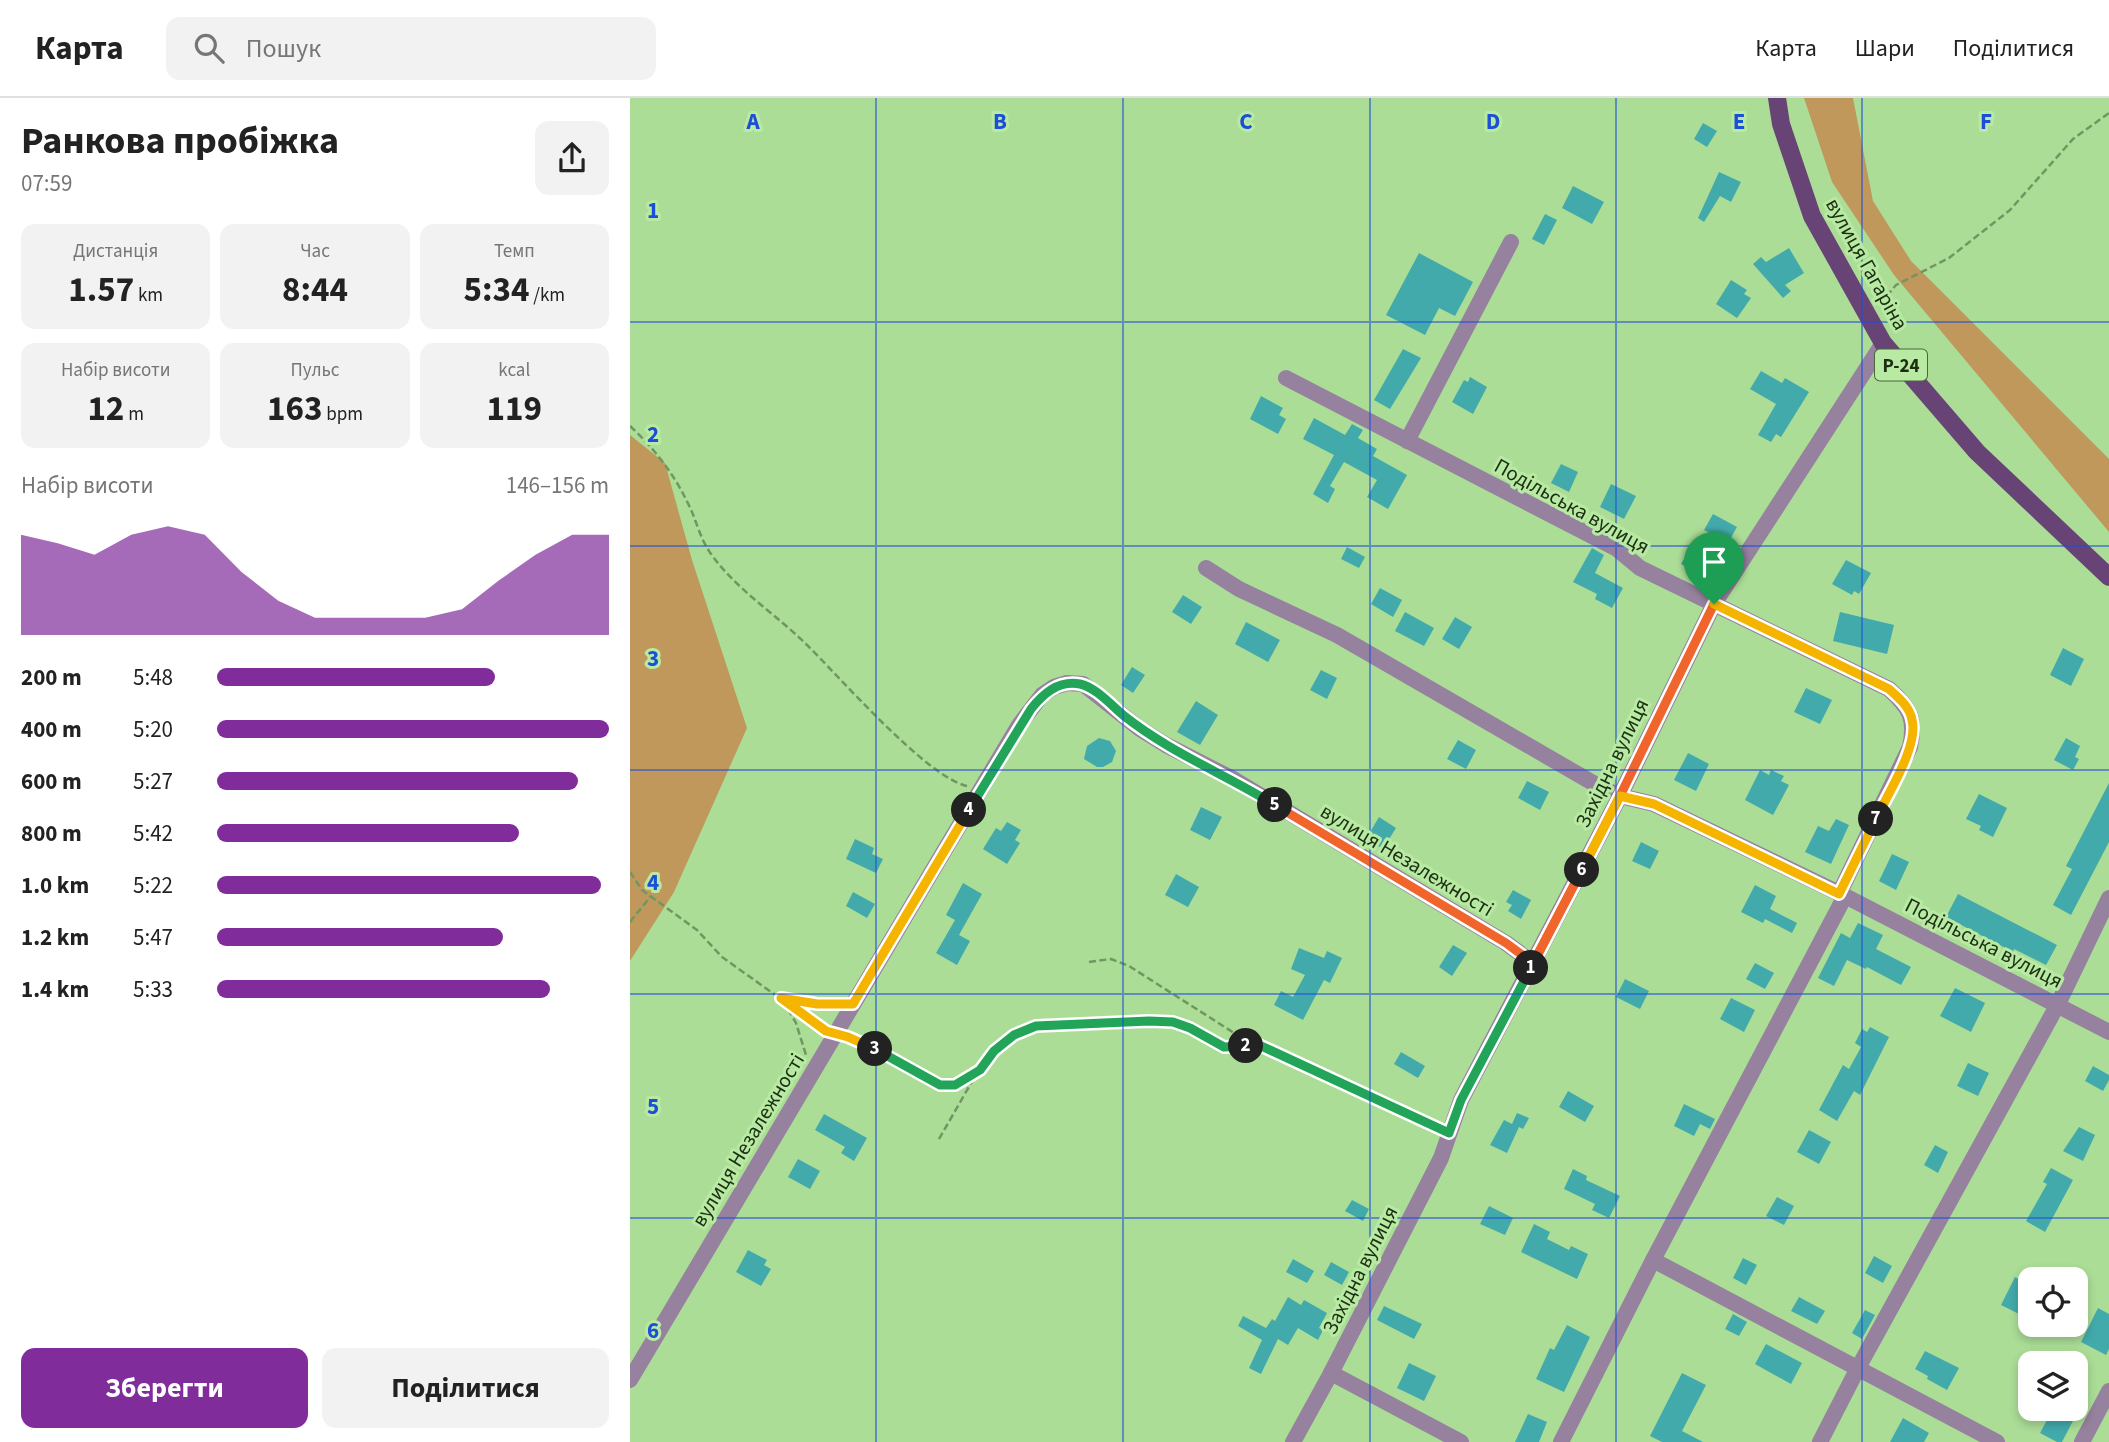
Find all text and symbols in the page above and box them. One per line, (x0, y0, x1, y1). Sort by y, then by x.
search box (166, 17, 656, 80)
text: Карта (35, 25, 124, 72)
icon: search (190, 29, 228, 67)
text: Пошук (246, 30, 321, 67)
text: Карта (1755, 31, 1817, 66)
text: Шари (1855, 31, 1915, 66)
text: Поділитися (1953, 31, 2074, 66)
text: A (745, 105, 760, 138)
text: B (993, 105, 1007, 138)
text: C (1239, 105, 1253, 138)
text: D (1486, 105, 1500, 138)
text: E (1733, 105, 1745, 138)
text: F (1980, 105, 1992, 138)
text: Ранкова пробіжка (21, 114, 339, 168)
button: share (535, 121, 609, 195)
text: 07:59 (21, 167, 72, 200)
street label: вулиця Гагаріна (1818, 193, 1916, 335)
text: 1 (647, 194, 659, 227)
text: Дистанція (73, 238, 158, 265)
text: Час (300, 238, 330, 265)
text: Темп (494, 238, 535, 265)
text: 1.57 (68, 265, 134, 315)
text: 8:44 (282, 265, 348, 315)
text: 5:34 (464, 265, 529, 315)
text: km (134, 282, 163, 309)
text: /km (529, 282, 565, 309)
road number: Р-24 (1875, 350, 1927, 380)
text: Набір висоти (61, 357, 170, 384)
text: Пульс (290, 357, 340, 384)
text: kcal (498, 357, 530, 384)
text: 12 (87, 384, 124, 434)
text: 163 (267, 384, 322, 434)
text: 119 (487, 384, 542, 434)
text: m (124, 401, 144, 428)
text: bpm (322, 401, 363, 428)
text: 2 (647, 418, 659, 451)
street label: Подільська вулиця (1489, 451, 1655, 561)
text: Набір висоти (21, 469, 153, 502)
text: 146–156 m (506, 469, 609, 502)
pin (1684, 532, 1744, 604)
icon: arrive (1695, 543, 1733, 581)
text: 3 (647, 642, 659, 675)
text: 200 m (21, 661, 82, 694)
text: 5:48 (133, 661, 173, 694)
street label: Західна вулиця (1568, 693, 1656, 833)
text: 400 m (21, 713, 82, 746)
text: 5:20 (133, 713, 173, 746)
text: 600 m (21, 765, 82, 798)
text: 5:27 (133, 765, 173, 798)
pin: 5 (1258, 788, 1292, 822)
text: 5 (1269, 791, 1280, 818)
pin: 4 (952, 792, 986, 828)
text: 4 (963, 796, 974, 823)
street label: вулиця Незалежності (1315, 796, 1499, 924)
pin: 7 (1858, 802, 1894, 836)
text: 7 (1870, 805, 1881, 832)
text: 800 m (21, 817, 82, 850)
text: 5:42 (133, 817, 173, 850)
pin: 6 (1564, 852, 1600, 888)
text: 6 (1576, 856, 1587, 883)
text: 4 (647, 866, 659, 899)
text: 1.0 km (21, 869, 89, 902)
text: 5:22 (133, 869, 173, 902)
street label: Подільська вулиця (1900, 890, 2068, 996)
text: 1.2 km (21, 921, 89, 954)
text: 5:47 (133, 921, 173, 954)
pin: 1 (1514, 950, 1548, 986)
text: 1 (1525, 954, 1536, 981)
text: 1.4 km (21, 973, 89, 1006)
text: 5:33 (133, 973, 173, 1006)
pin: 2 (1228, 1028, 1264, 1063)
pin: 3 (858, 1032, 892, 1066)
text: 2 (1240, 1032, 1251, 1059)
text: 3 (869, 1035, 880, 1062)
street label: вулиця Незалежності (684, 1048, 812, 1232)
text: 5 (647, 1090, 659, 1123)
street label: Західна вулиця (1315, 1201, 1405, 1339)
map controls (2018, 1267, 2088, 1421)
button: locate (2018, 1267, 2088, 1337)
text: 6 (647, 1314, 659, 1347)
button: Зберегти (21, 1348, 308, 1428)
button: Поділитися (322, 1348, 609, 1428)
button: layers (2018, 1351, 2088, 1421)

